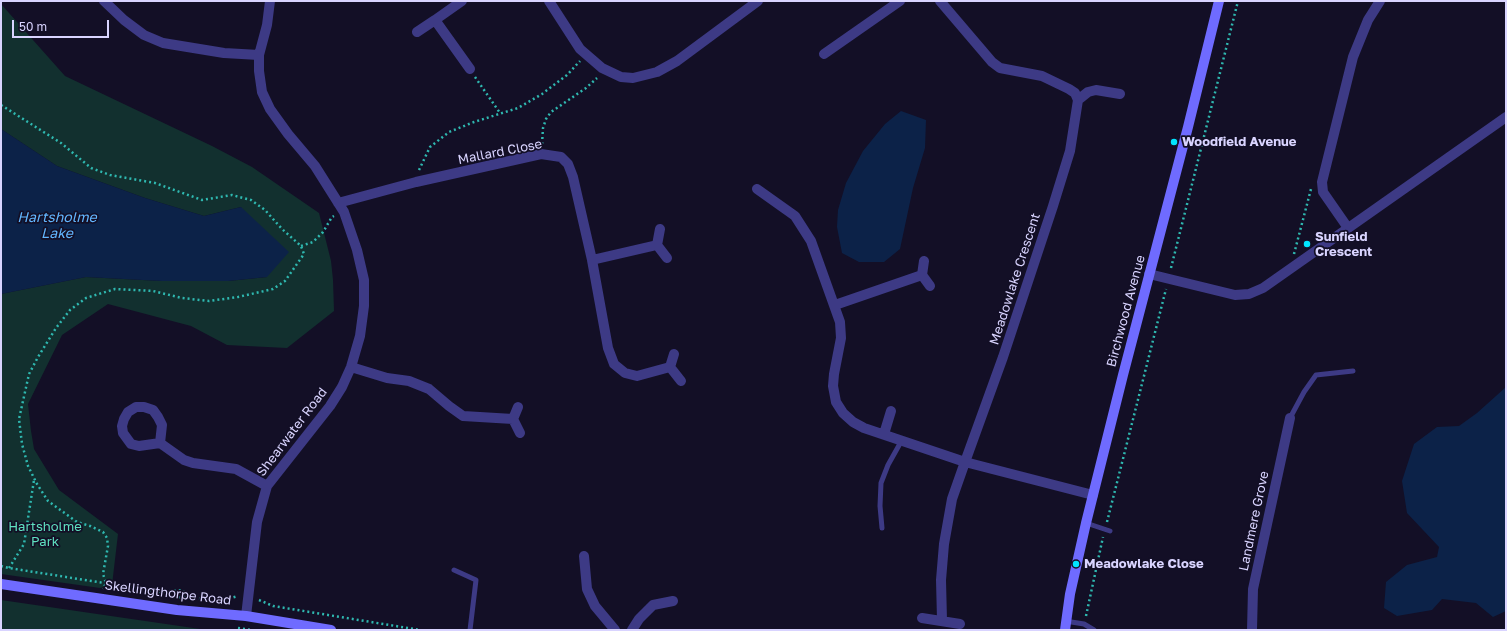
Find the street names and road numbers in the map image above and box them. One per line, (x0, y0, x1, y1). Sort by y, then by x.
street label: Mallard Close (457, 136, 543, 168)
street label: Meadowlake Crescent (986, 211, 1044, 347)
street label: Birchwood Avenue (1104, 253, 1148, 369)
street label: Shearwater Road (254, 385, 330, 479)
street label: Landmere Grove (1236, 470, 1272, 572)
street label: Skellingthorpe Road (104, 577, 232, 609)

